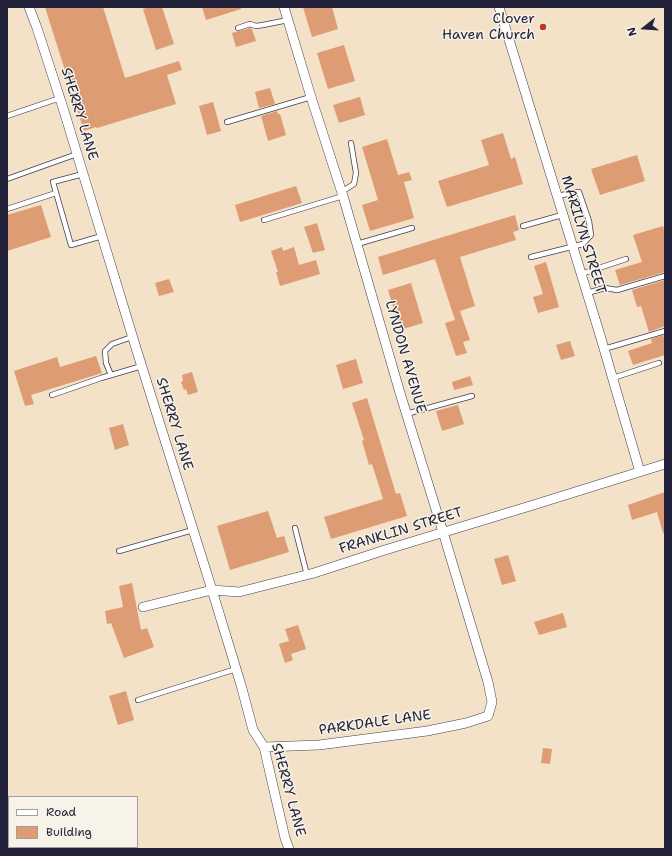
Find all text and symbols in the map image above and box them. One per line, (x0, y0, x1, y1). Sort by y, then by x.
north arrow (624, 8, 664, 48)
place label: Clover Haven Church (442, 11, 535, 44)
marker: Clover Haven Church (538, 22, 548, 32)
text: N (624, 25, 640, 38)
street label: SHERRY LANE (57, 66, 101, 162)
street label: MARILYN STREET (557, 174, 609, 296)
street label: LYNDON AVENUE (381, 299, 429, 415)
street label: SHERRY LANE (152, 376, 196, 472)
street label: FRANKLIN STREET (337, 504, 465, 558)
street label: PARKDALE LANE (318, 707, 432, 739)
street label: SHERRY LANE (267, 741, 309, 839)
legend (8, 796, 138, 848)
text: Road (46, 804, 76, 820)
text: Building (46, 824, 92, 840)

